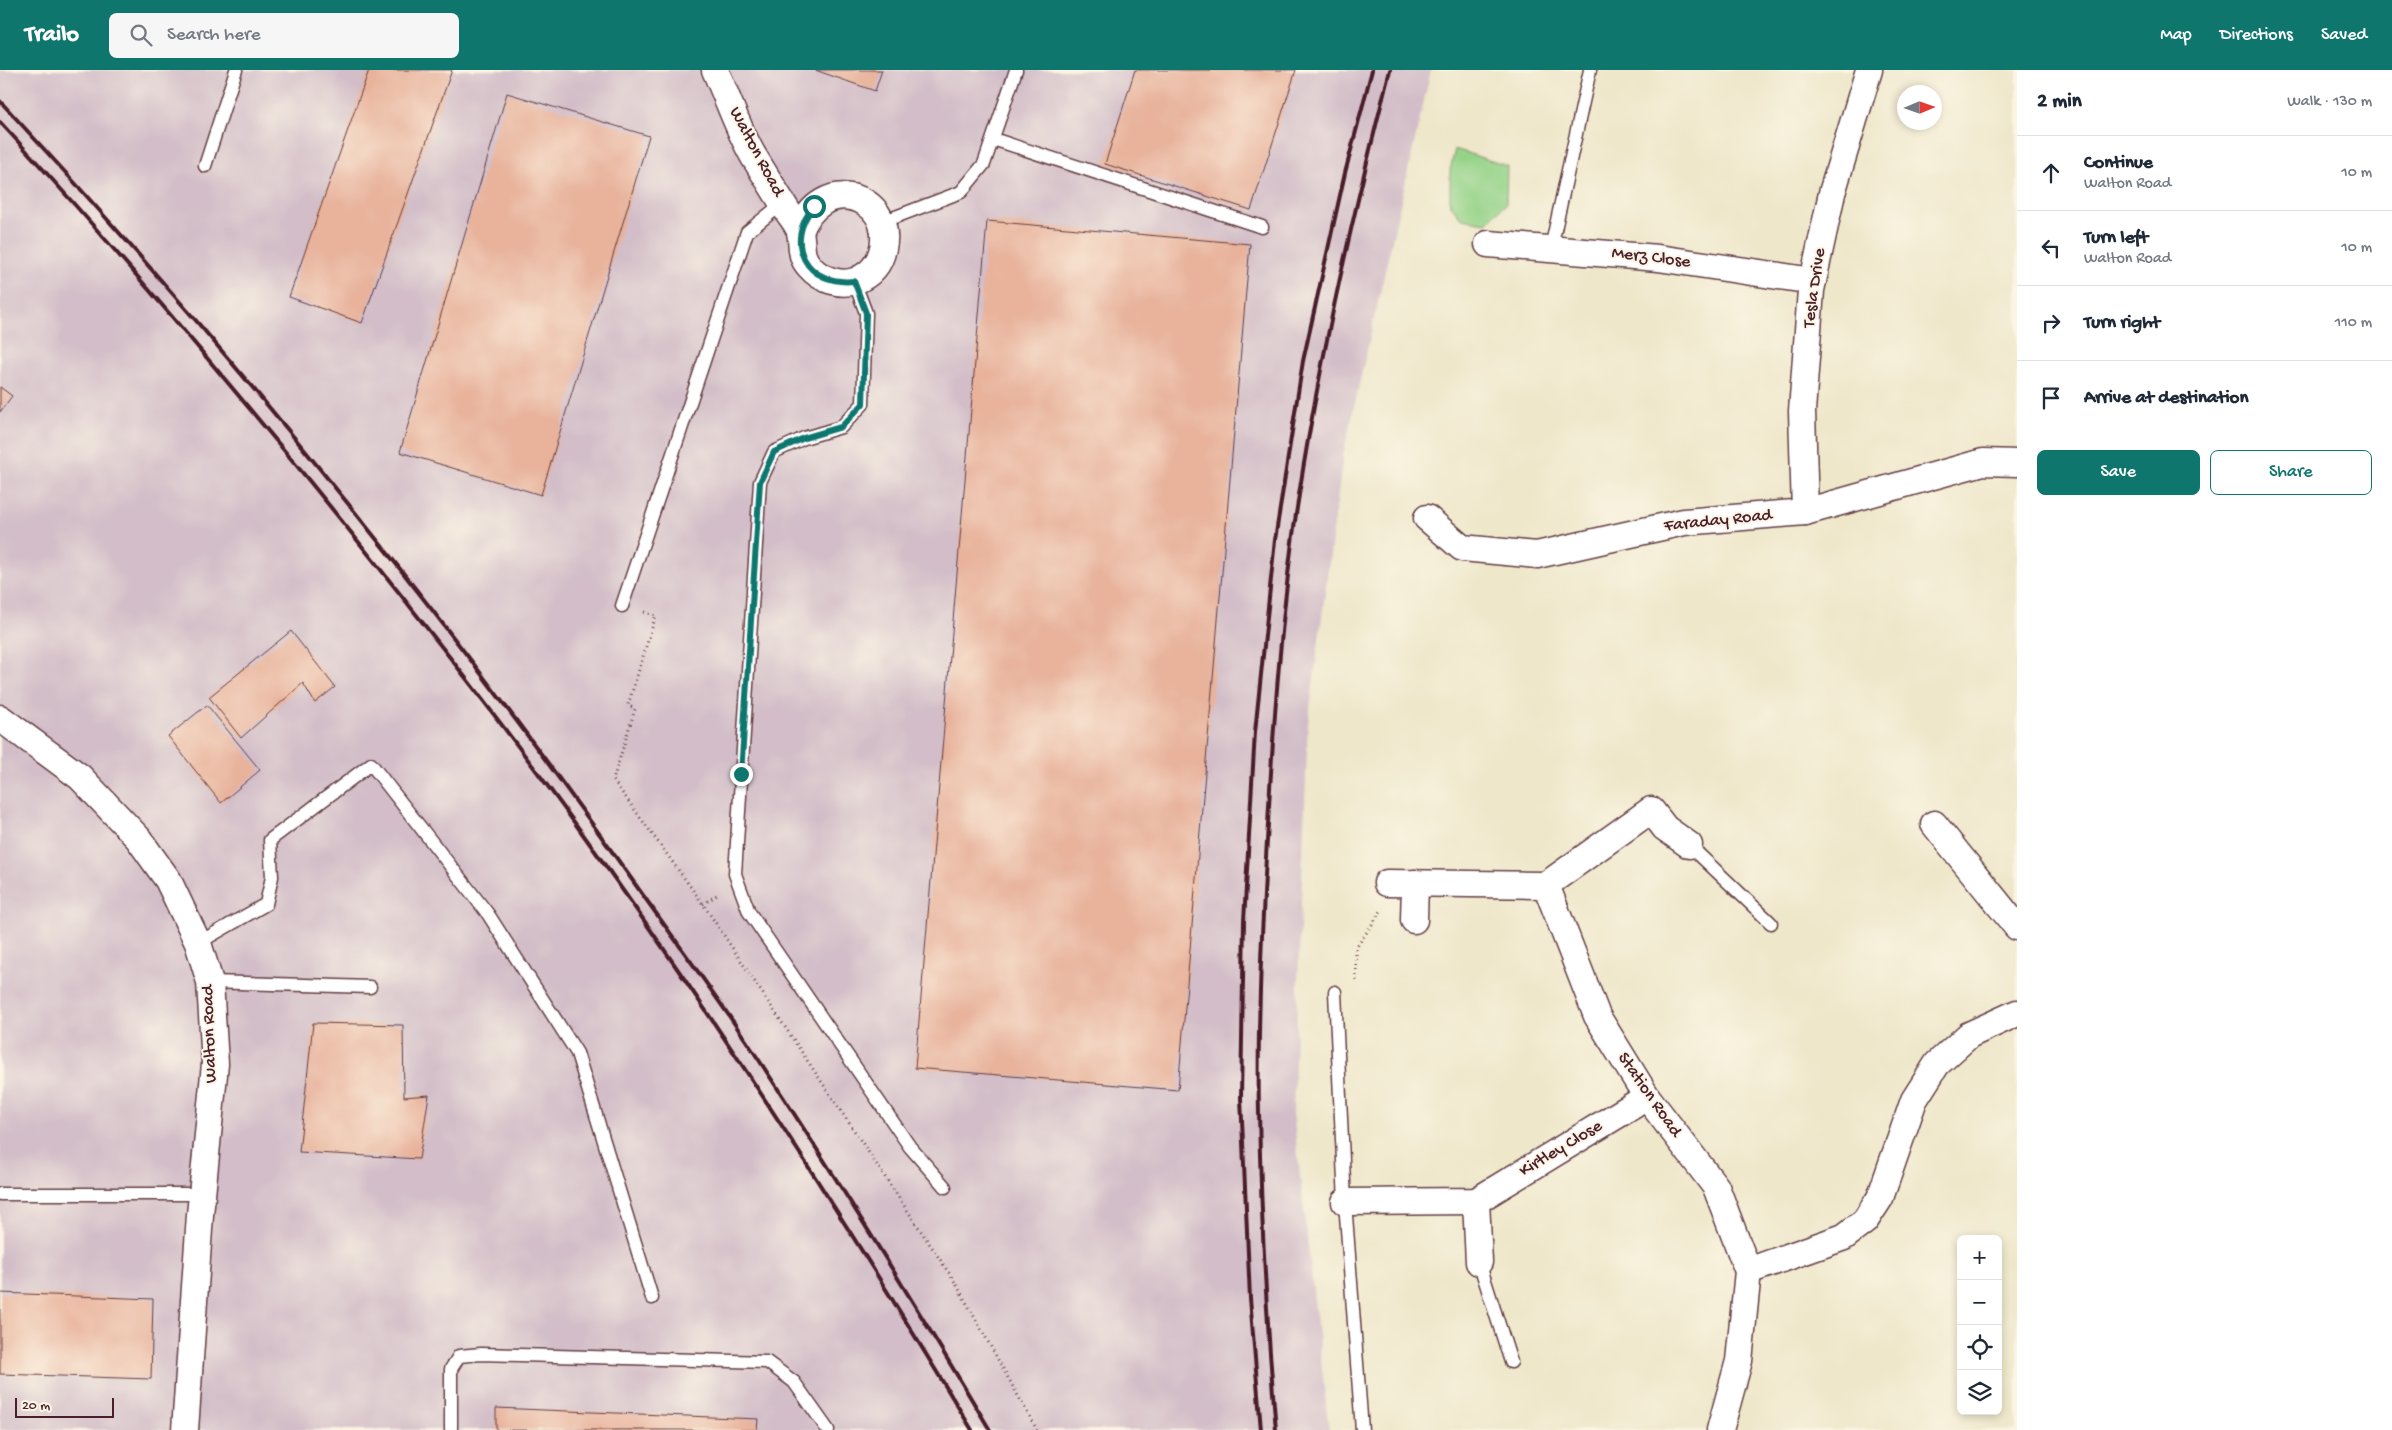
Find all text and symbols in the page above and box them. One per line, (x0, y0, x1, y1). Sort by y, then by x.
search box (109, 13, 459, 58)
text: Trailo (25, 21, 79, 50)
icon: search (127, 21, 155, 49)
text: Search here (167, 24, 261, 47)
text: Map (2160, 25, 2192, 46)
text: Directions (2220, 25, 2293, 46)
text: Saved (2321, 25, 2367, 46)
north arrow (1897, 85, 1942, 130)
text: 2 min (2037, 90, 2082, 115)
text: Walk · 130 m (2287, 93, 2372, 112)
street label: Walton Road (724, 104, 789, 202)
text: Continue (2084, 152, 2153, 175)
icon: ahead (2037, 159, 2065, 187)
text: 10 m (2341, 164, 2372, 183)
text: Walton Road (2084, 175, 2171, 194)
route start (803, 195, 826, 218)
text: Turn left (2084, 227, 2148, 250)
icon: left (2037, 234, 2065, 262)
text: 10 m (2341, 239, 2372, 258)
street label: Merz Close (1610, 243, 1692, 273)
street label: Tesla Drive (1799, 246, 1831, 330)
text: Walton Road (2084, 250, 2171, 269)
icon: right (2037, 309, 2065, 337)
text: Turn right (2084, 312, 2160, 335)
text: 110 m (2335, 314, 2372, 333)
icon: arrive (2037, 384, 2065, 412)
text: Arrive at destination (2084, 387, 2248, 410)
button: Save (2037, 450, 2200, 495)
button: Share (2210, 450, 2372, 495)
street label: Faraday Road (1662, 505, 1775, 537)
route end (730, 763, 753, 786)
street label: Walton Road (198, 983, 222, 1083)
street label: Station Road (1612, 1049, 1687, 1143)
street label: Kirtley Close (1516, 1116, 1607, 1182)
map controls (1957, 1235, 2002, 1415)
button: + (1957, 1235, 2002, 1280)
button: − (1957, 1280, 2002, 1325)
button: locate (1957, 1325, 2002, 1370)
button: layers (1957, 1370, 2002, 1415)
scale bar (15, 1395, 114, 1418)
text: 20 m (22, 1398, 50, 1415)

